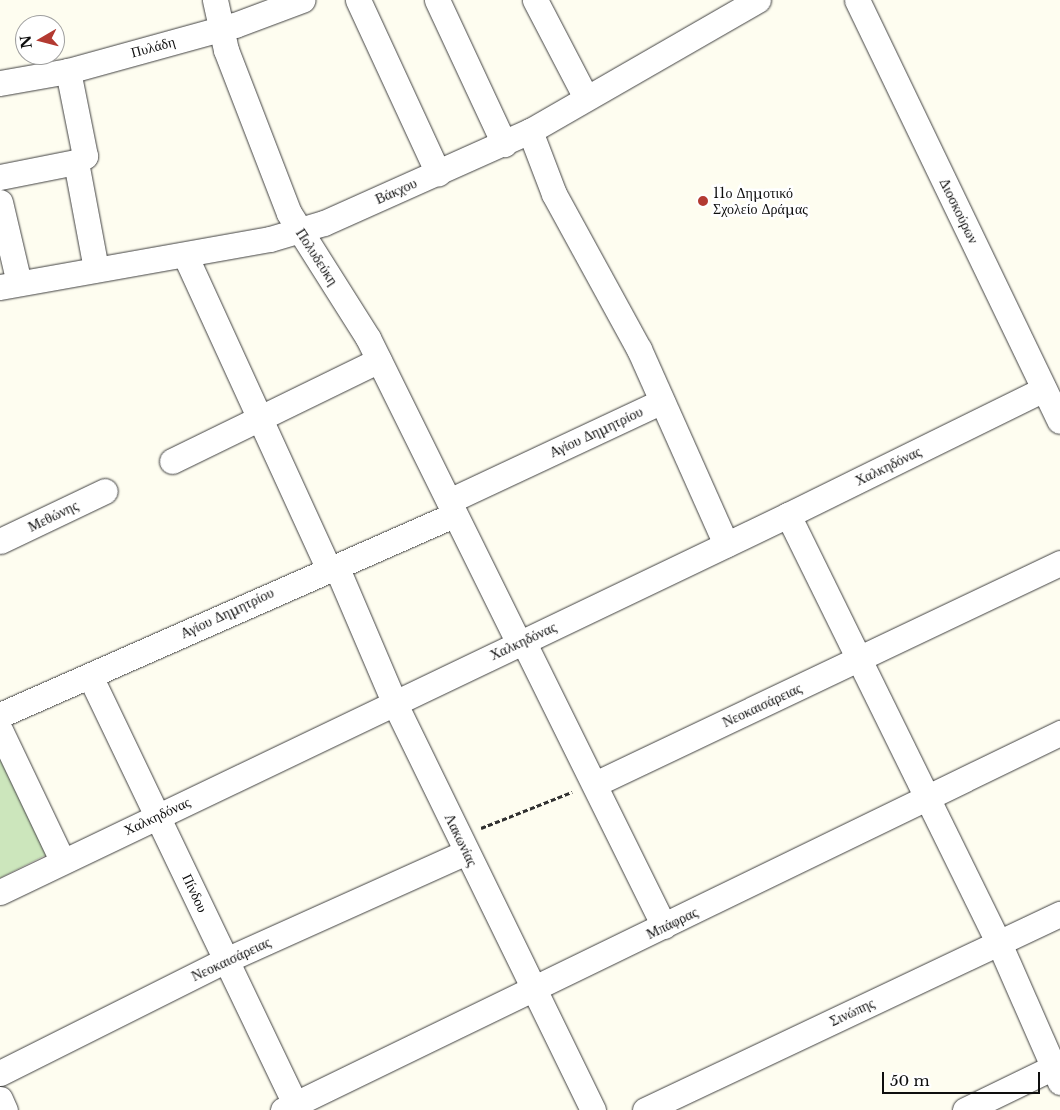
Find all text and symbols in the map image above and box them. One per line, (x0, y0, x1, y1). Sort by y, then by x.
north arrow (15, 15, 65, 65)
street label: Πυλάδη (129, 33, 177, 61)
text: N (16, 34, 36, 50)
street label: Βάκχου (373, 174, 419, 208)
street label: Διοσκούρων (936, 176, 982, 246)
place label: 11ο Δημοτικό Σχολείο Δράμας (713, 185, 808, 218)
marker: 11ο Δημοτικό Σχολείο Δράμας (697, 195, 709, 207)
street label: Πολυδεύκη (292, 225, 342, 289)
street label: Αγίου Δημητρίου (547, 403, 645, 461)
street label: Χαλκηδόνας (852, 443, 924, 489)
street label: Μεθώνης (25, 497, 81, 535)
street label: Αγίου Δημητρίου (178, 584, 276, 642)
street label: Χαλκηδόνας (487, 618, 559, 664)
street label: Νεοκαισάρειας (720, 679, 804, 731)
street label: Χαλκηδόνας (121, 793, 193, 839)
street label: Λακωνίας (441, 811, 481, 869)
street label: Πίνδου (179, 871, 211, 915)
street label: Μπάφρας (644, 903, 700, 943)
street label: Νεοκαισάρειας (189, 933, 273, 985)
street label: Σινώπης (827, 994, 877, 1030)
scale bar (885, 1062, 1042, 1094)
text: 50 m (890, 1071, 930, 1090)

